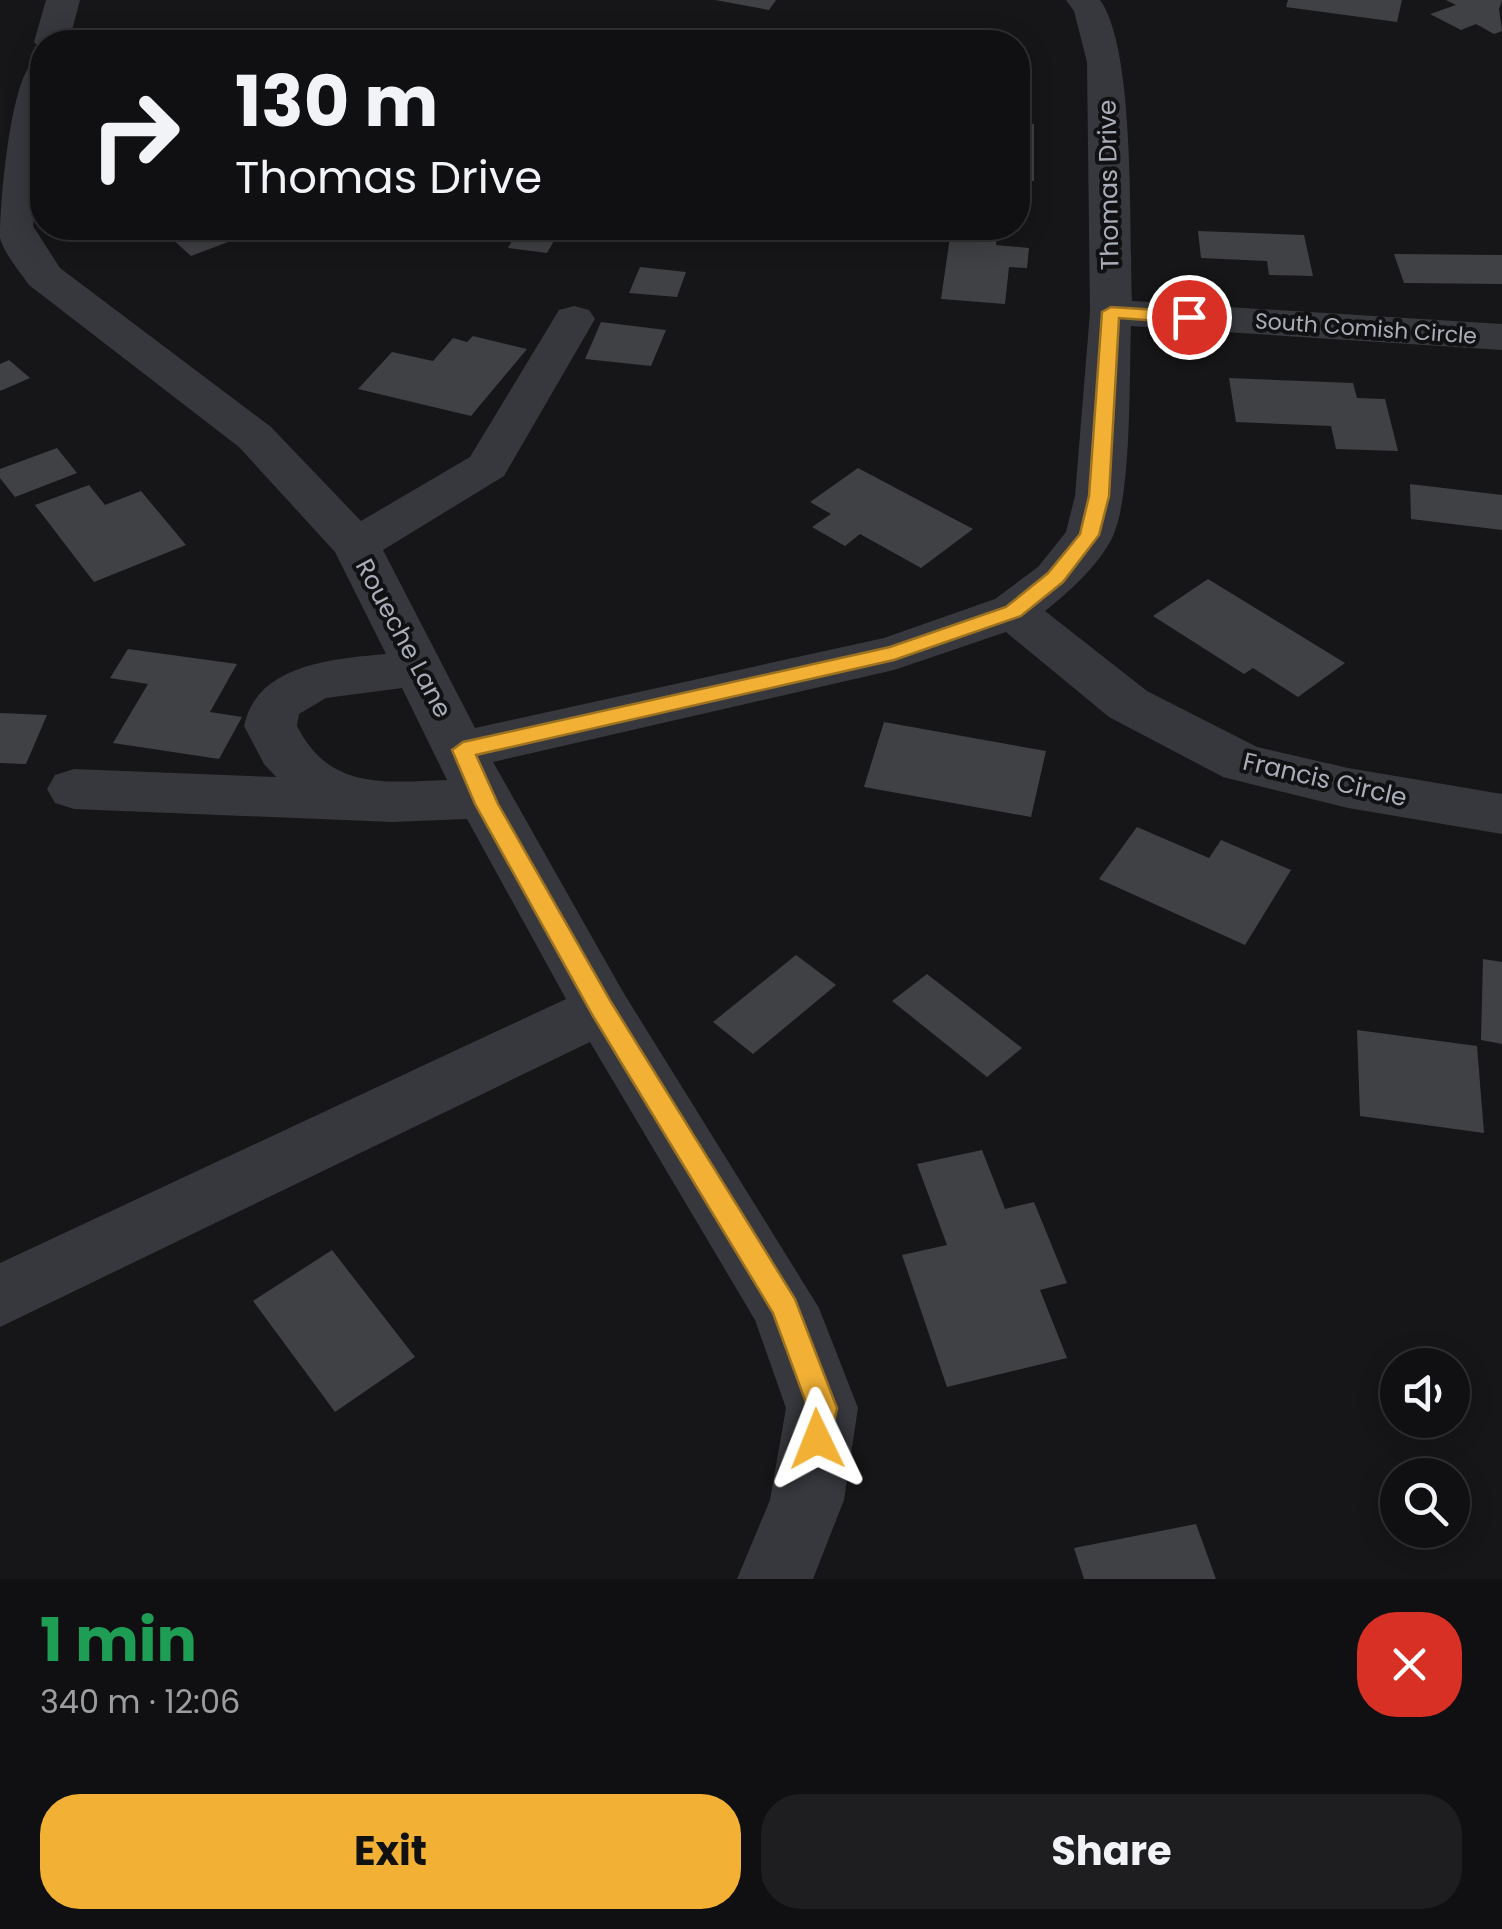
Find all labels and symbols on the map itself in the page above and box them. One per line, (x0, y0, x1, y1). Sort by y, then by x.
street label: Thomas Drive (1090, 99, 1127, 271)
pin (1147, 275, 1232, 360)
street label: South Comish Circle (1254, 305, 1478, 352)
street label: Roueche Lane (347, 553, 460, 724)
street label: Francis Circle (1239, 744, 1410, 815)
position arrow (765, 1387, 869, 1491)

